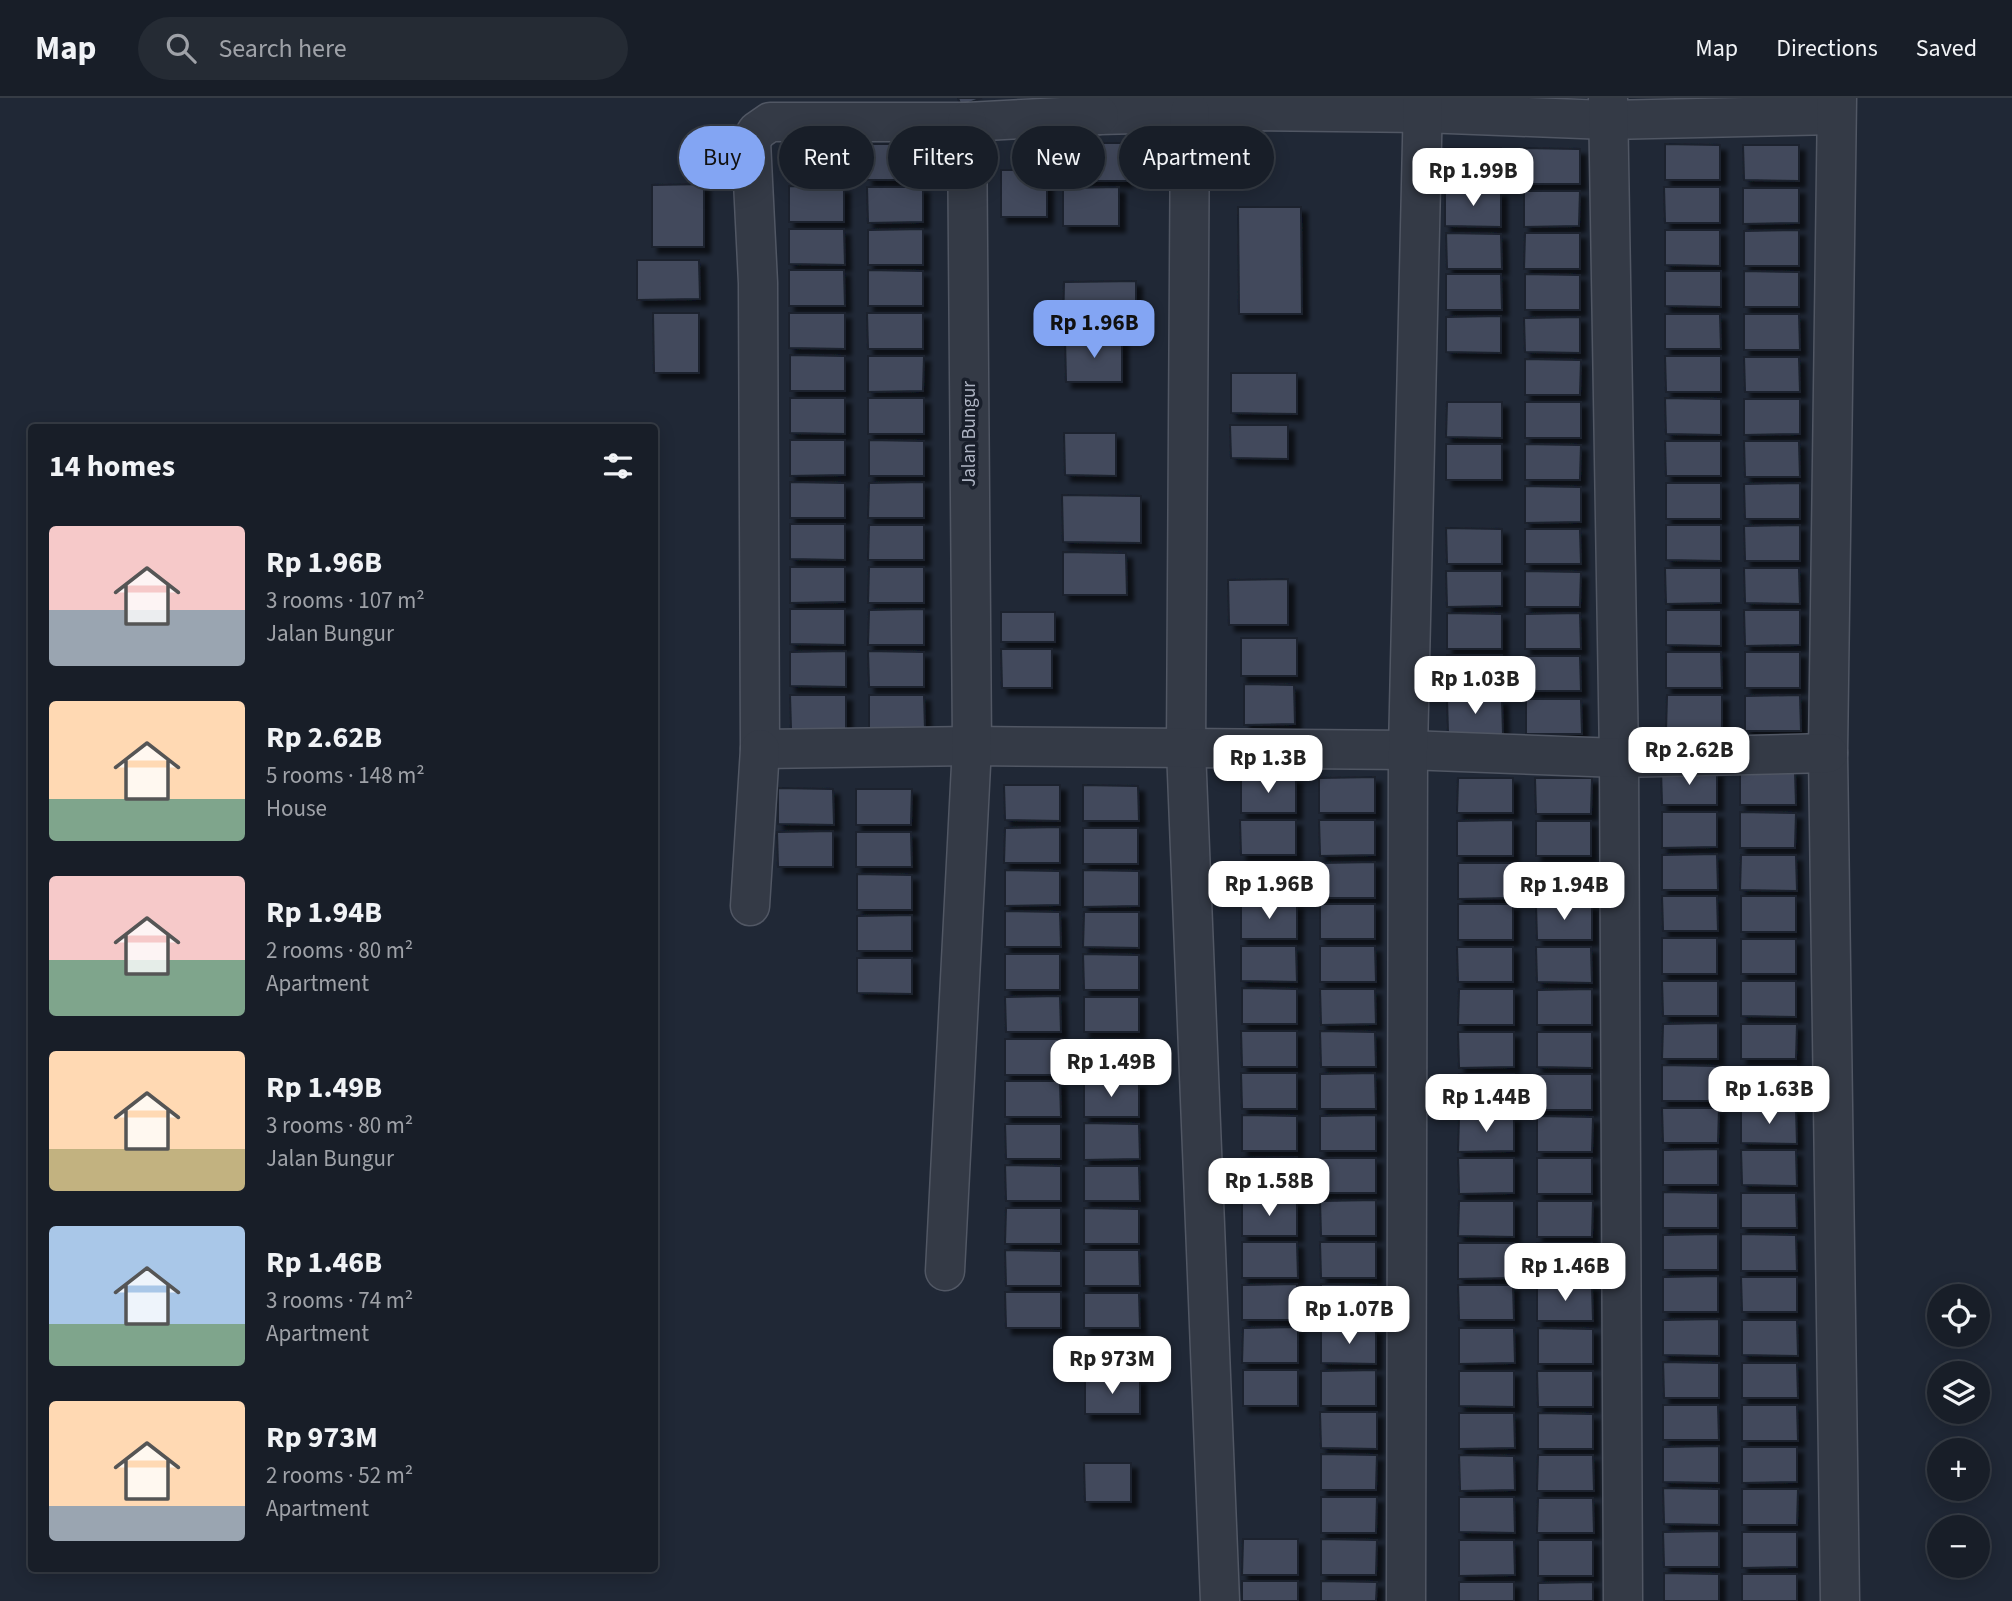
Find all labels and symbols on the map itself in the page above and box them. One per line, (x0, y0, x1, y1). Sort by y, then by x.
pin: Rp 1.99B (1401, 148, 1545, 208)
pin: Rp 1.96B (1022, 300, 1166, 360)
street label: Jalan Bungur (956, 381, 983, 487)
pin: Rp 1.03B (1403, 656, 1547, 716)
pin: Rp 2.62B (1617, 728, 1761, 787)
pin: Rp 1.3B (1203, 736, 1333, 795)
pin: Rp 1.96B (1197, 862, 1341, 921)
pin: Rp 1.94B (1492, 862, 1636, 922)
pin: Rp 1.49B (1039, 1040, 1183, 1099)
pin: Rp 1.63B (1697, 1066, 1841, 1126)
pin: Rp 1.44B (1414, 1074, 1558, 1134)
pin: Rp 1.58B (1197, 1158, 1341, 1218)
pin: Rp 1.46B (1493, 1244, 1637, 1303)
pin: Rp 1.07B (1277, 1286, 1421, 1346)
pin: Rp 973M (1047, 1336, 1177, 1396)

